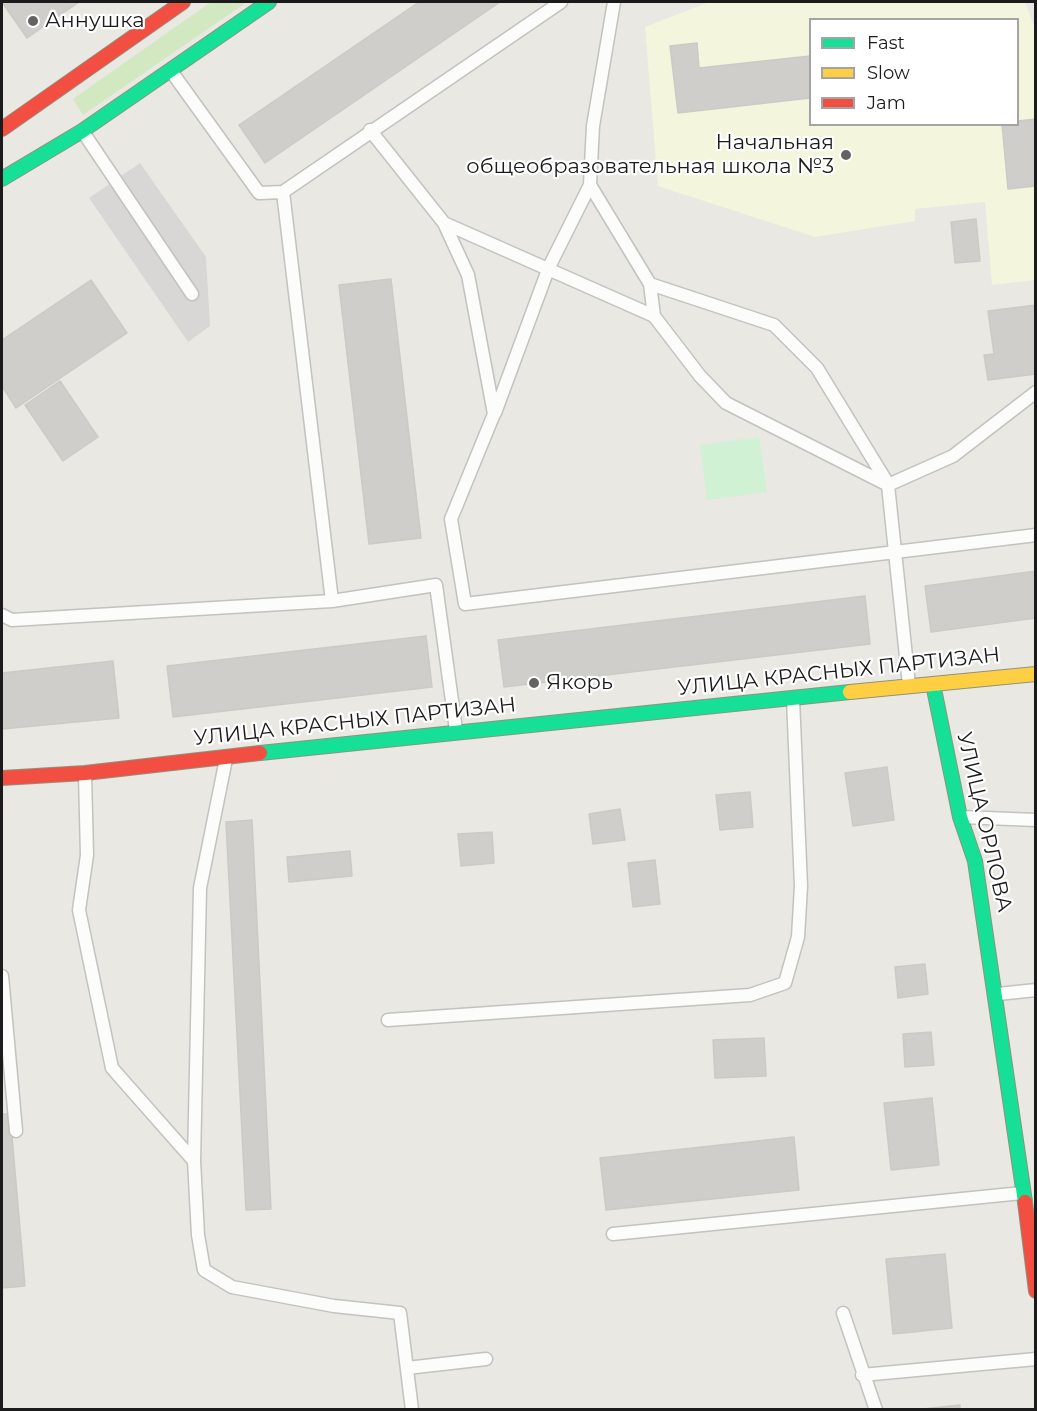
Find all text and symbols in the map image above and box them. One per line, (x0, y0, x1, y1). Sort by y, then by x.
place label: Аннушка (45, 8, 144, 34)
marker: Аннушка (26, 14, 40, 28)
legend (809, 18, 1019, 126)
text: Fast (867, 32, 905, 54)
text: Slow (867, 62, 910, 84)
text: Jam (867, 92, 906, 114)
place label: Начальная общеобразовательная школа №3 (466, 130, 834, 180)
marker: Начальная общеобразовательная школа №3 (839, 148, 853, 162)
street label: УЛИЦА КРАСНЫХ ПАРТИЗАН (677, 643, 1001, 701)
place label: Якорь (546, 670, 613, 696)
marker: Якорь (527, 676, 541, 690)
street label: УЛИЦА КРАСНЫХ ПАРТИЗАН (193, 693, 517, 751)
street label: УЛИЦА ОРЛОВА (951, 730, 1017, 914)

